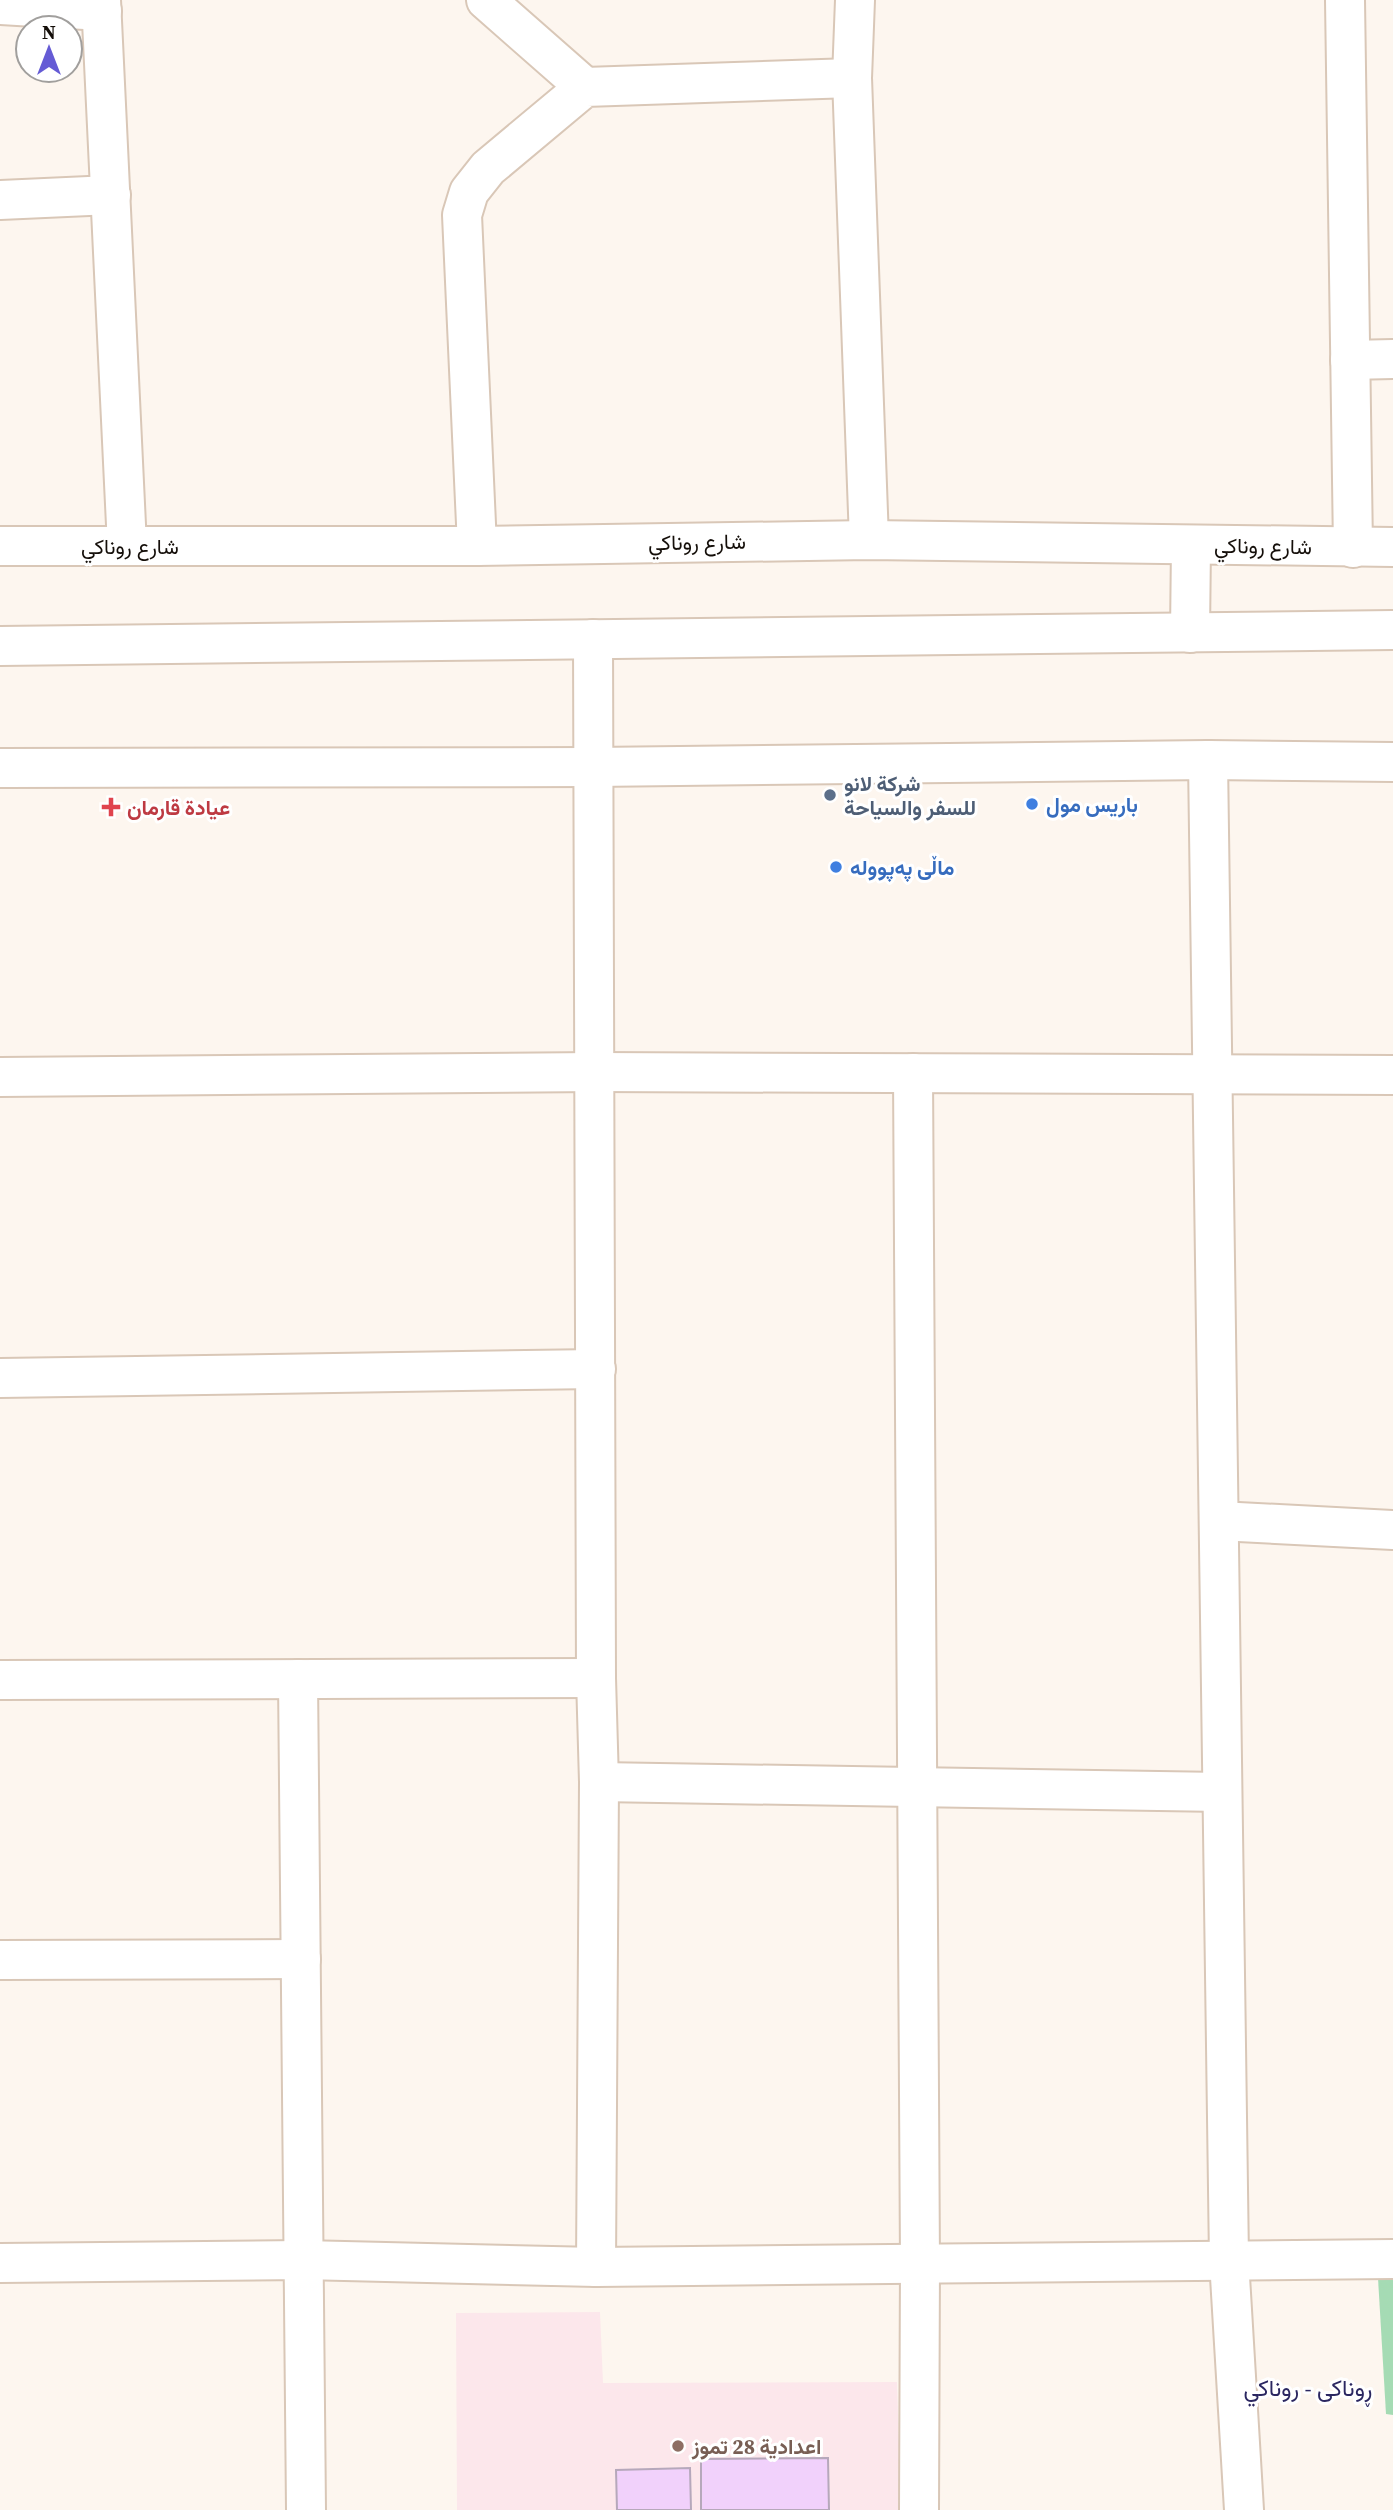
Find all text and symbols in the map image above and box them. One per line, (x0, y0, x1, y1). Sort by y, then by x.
north arrow (14, 14, 84, 84)
text: N (42, 19, 56, 45)
street label: شارع روناكي (648, 527, 746, 560)
street label: شارع روناكي (1214, 531, 1312, 564)
street label: شارع روناكي (81, 532, 179, 564)
place label: شركة لانو للسفر والسياحة (844, 769, 976, 822)
marker: شركة لانو للسفر والسياحة (822, 787, 838, 803)
place label: باريس مول (1046, 790, 1138, 819)
place label: عيادة قارمان (127, 793, 230, 822)
marker: باريس مول (1024, 796, 1040, 812)
marker: عيادة قارمان (101, 797, 121, 817)
place label: ماڵی پەپوولە (850, 853, 954, 882)
marker: ماڵی پەپوولە (828, 859, 844, 875)
district label: ڕوناکی - روناكي (1244, 2372, 1372, 2407)
place label: اعدادية 28 تموز (691, 2432, 821, 2461)
marker: اعدادية 28 تموز (670, 2438, 686, 2454)

